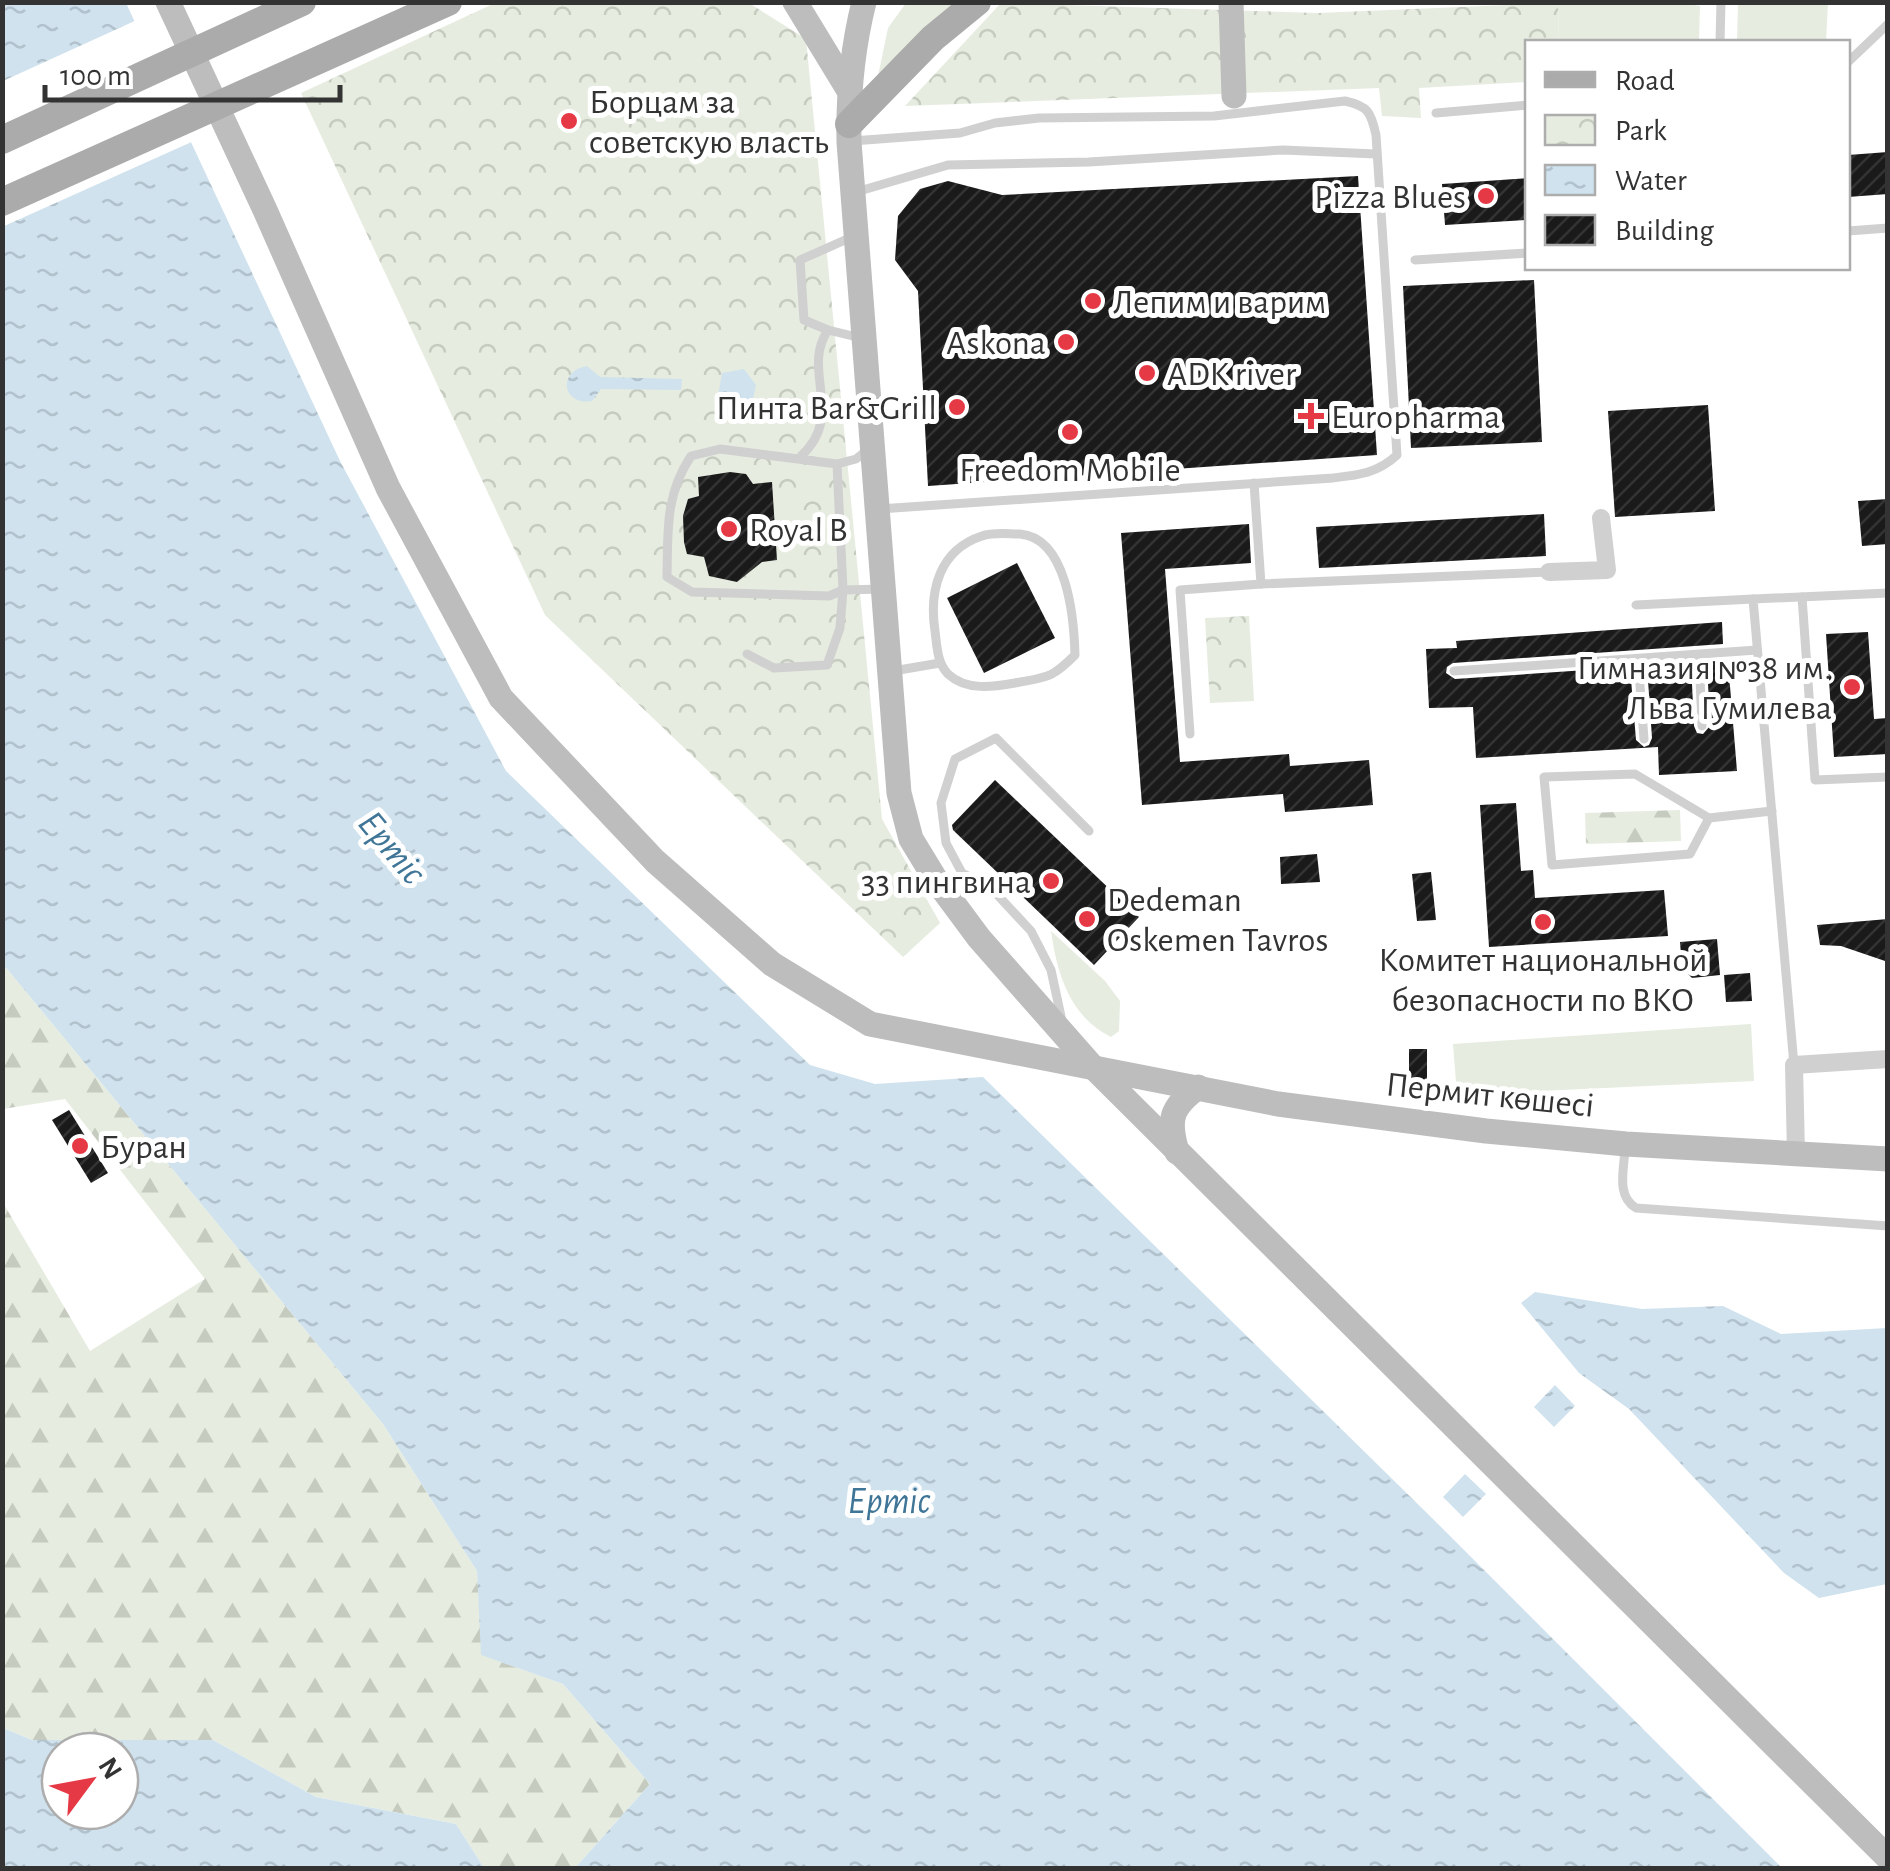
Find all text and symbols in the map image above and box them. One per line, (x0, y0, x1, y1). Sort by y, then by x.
scale bar (45, 40, 340, 102)
legend (1525, 40, 1850, 270)
text: 100 m (60, 61, 131, 91)
text: Road (1615, 66, 1675, 96)
place label: Борцам за советскую власть (589, 85, 829, 160)
marker: Борцам за советскую власть (558, 110, 580, 132)
text: Park (1615, 116, 1667, 146)
text: Water (1615, 166, 1687, 196)
place label: Pizza Blues (1314, 180, 1466, 215)
marker: Pizza Blues (1475, 185, 1497, 207)
text: Building (1615, 216, 1714, 246)
place label: Лепим и варим (1113, 285, 1326, 320)
marker: Лепим и варим (1082, 290, 1104, 312)
place label: Askona (946, 326, 1046, 361)
marker: Askona (1055, 331, 1077, 353)
place label: ADK river (1167, 357, 1297, 392)
marker: ADK river (1136, 362, 1158, 384)
place label: Пинта Bar&Grill (716, 391, 937, 426)
marker: Пинта Bar&Grill (946, 396, 968, 418)
place label: Europharma (1331, 400, 1500, 435)
marker: Europharma (1300, 405, 1322, 427)
marker: Freedom Mobile (1059, 421, 1081, 443)
place label: Freedom Mobile (959, 453, 1181, 488)
place label: Royal B (749, 513, 848, 548)
marker: Royal B (718, 518, 740, 540)
place label: Гимназия №38 им. Льва Гумилева (1577, 651, 1832, 726)
marker: Гимназия №38 им. Льва Гумилева (1841, 676, 1863, 698)
water label: Ертіс (350, 804, 433, 892)
place label: 33 пингвина (861, 865, 1031, 900)
marker: 33 пингвина (1040, 870, 1062, 892)
place label: Dedeman Oskemen Tavros (1107, 883, 1328, 958)
marker: Dedeman Oskemen Tavros (1076, 908, 1098, 930)
marker: Комитет национальной безопасности по ВКО (1532, 911, 1554, 933)
place label: Комитет национальной безопасности по ВКО (1378, 943, 1708, 1018)
street label: Пермит көшесі (1384, 1067, 1596, 1124)
place label: Буран (100, 1130, 187, 1165)
marker: Буран (69, 1135, 91, 1157)
water label: Ертіс (848, 1483, 930, 1521)
north arrow (40, 1731, 140, 1831)
text: N (92, 1753, 127, 1784)

